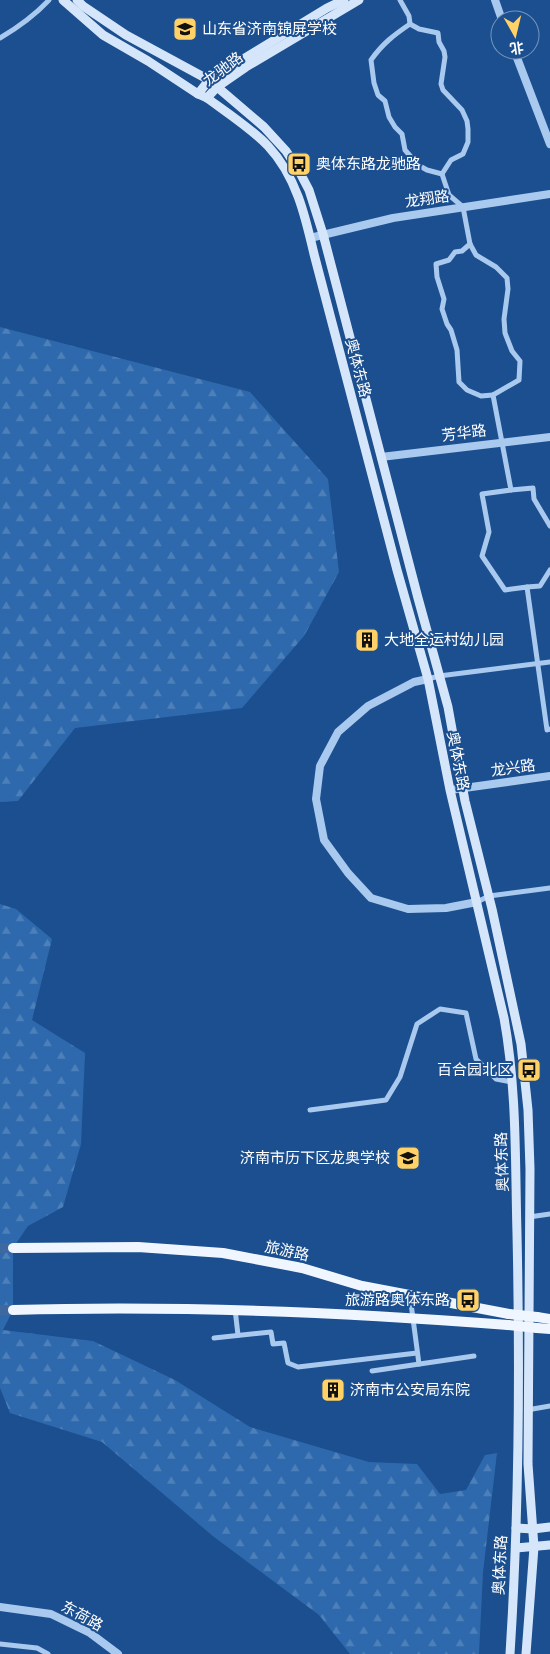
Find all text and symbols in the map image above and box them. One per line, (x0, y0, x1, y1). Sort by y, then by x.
north arrow (490, 10, 540, 60)
school or university icon: 山东省济南锦屏学校 (172, 16, 198, 42)
place label: 山东省济南锦屏学校 (202, 20, 337, 38)
text: 北 (509, 38, 525, 57)
street label: 龙驰路 (200, 48, 246, 90)
bus stop icon: 奥体东路龙驰路 (286, 151, 312, 177)
place label: 奥体东路龙驰路 (316, 155, 421, 173)
street label: 龙翔路 (403, 187, 451, 211)
street label: 奥体东路 (342, 337, 374, 399)
street label: 芳华路 (441, 421, 487, 445)
building icon: 大地全运村幼儿园 (354, 627, 380, 653)
place label: 大地全运村幼儿园 (384, 631, 504, 649)
street label: 奥体东路 (443, 730, 473, 792)
street label: 龙兴路 (489, 756, 537, 780)
bus stop icon: 百合园北区 (516, 1057, 542, 1083)
place label: 百合园北区 (437, 1061, 512, 1079)
street label: 奥体东路 (492, 1132, 512, 1192)
school or university icon: 济南市历下区龙奥学校 (395, 1145, 421, 1171)
place label: 济南市历下区龙奥学校 (240, 1149, 390, 1167)
street label: 旅游路 (263, 1238, 311, 1264)
bus stop icon: 旅游路奥体东路 (455, 1287, 481, 1313)
place label: 旅游路奥体东路 (345, 1291, 450, 1309)
building icon: 济南市公安局东院 (320, 1377, 346, 1403)
place label: 济南市公安局东院 (350, 1381, 470, 1399)
street label: 奥体东路 (489, 1535, 511, 1595)
street label: 东荷路 (58, 1597, 106, 1635)

